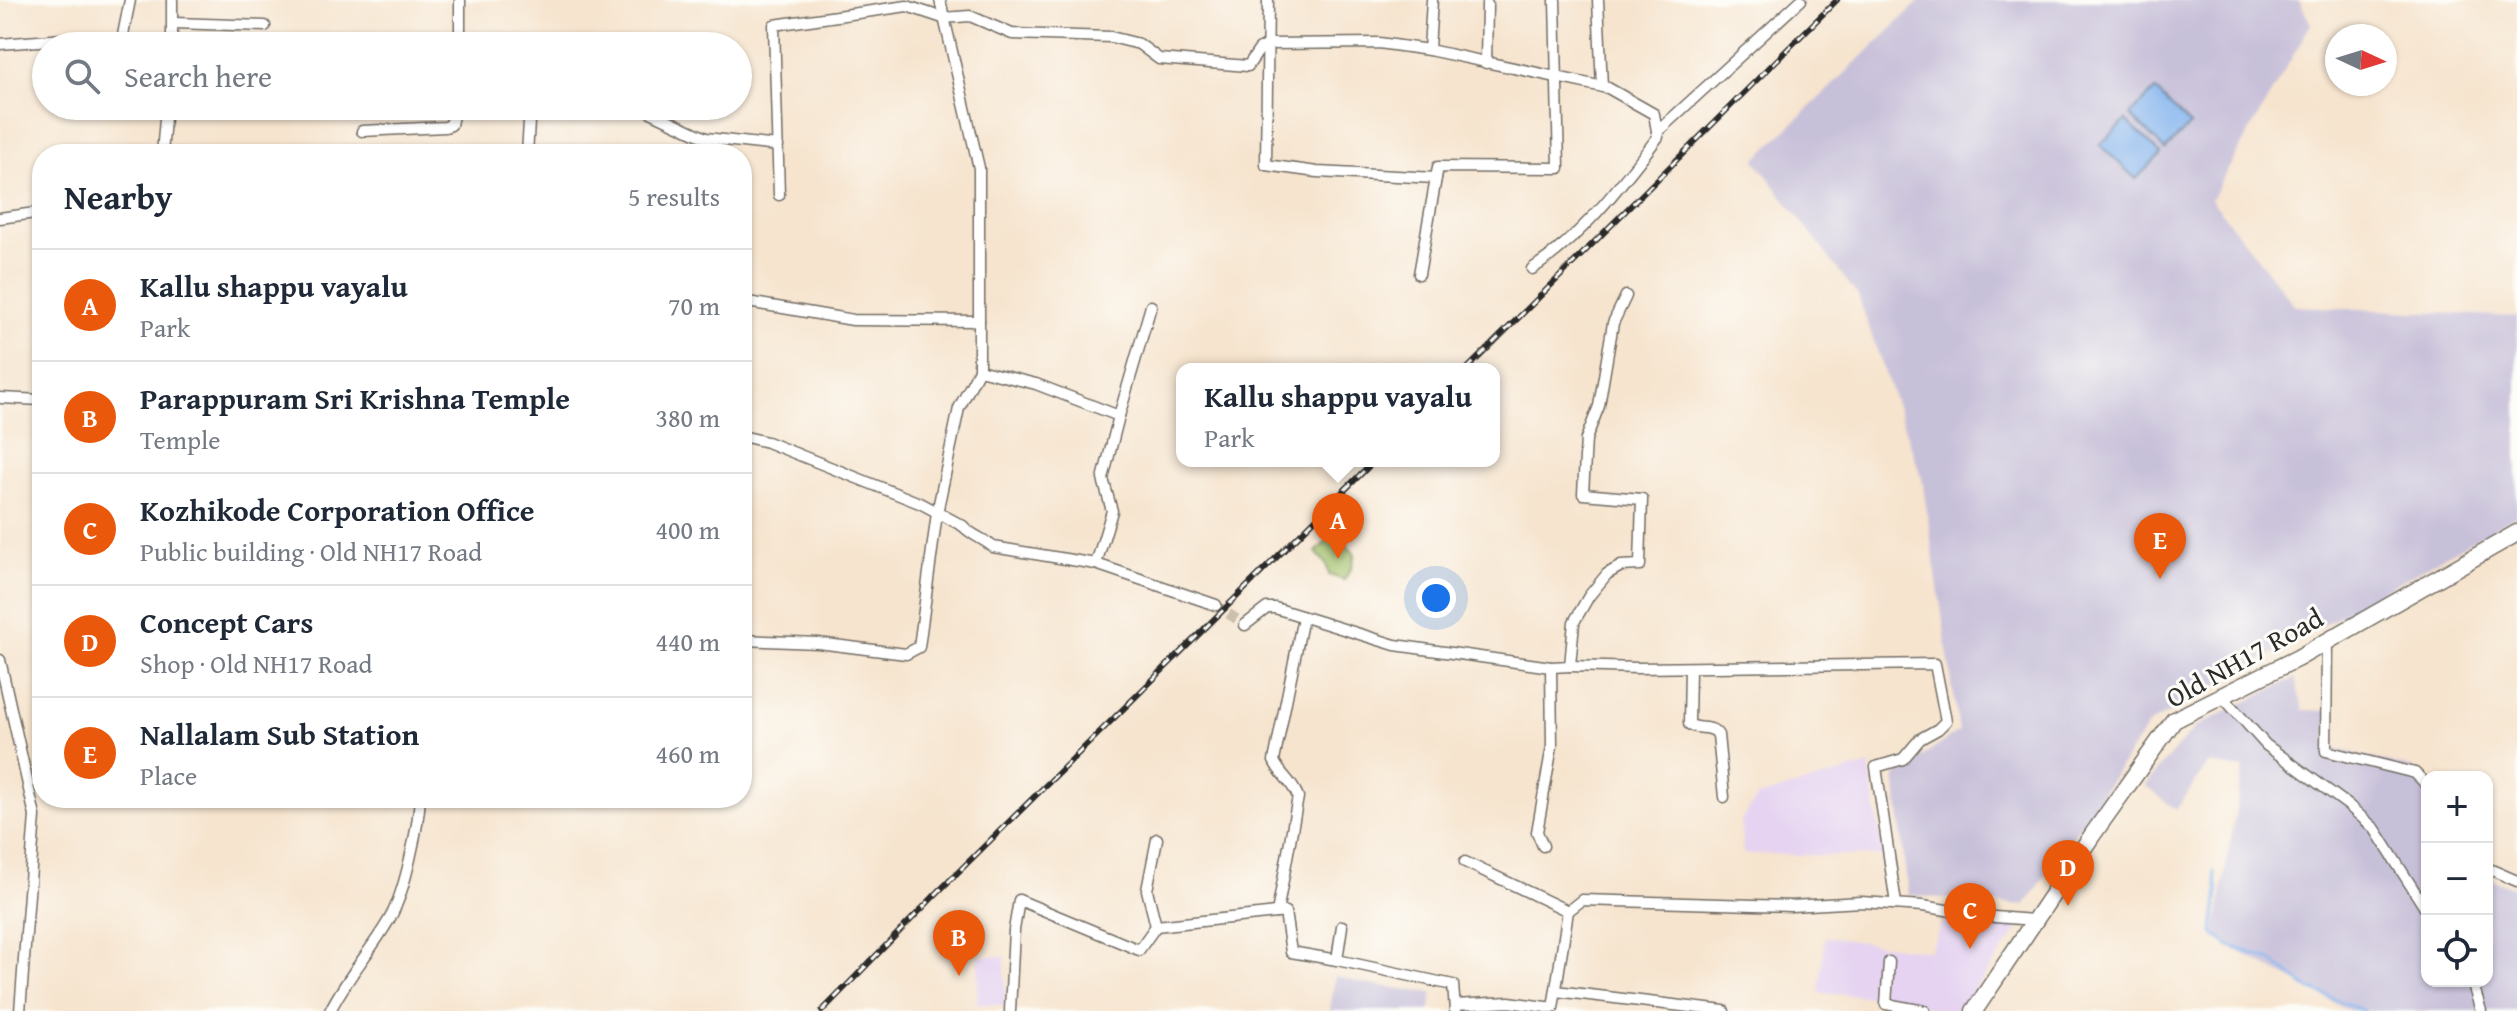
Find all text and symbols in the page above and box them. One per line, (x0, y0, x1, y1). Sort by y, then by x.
north arrow (2325, 24, 2397, 96)
search box (32, 32, 752, 120)
icon: search (60, 54, 104, 98)
text: Search here (124, 54, 272, 98)
text: Nearby (64, 172, 173, 221)
text: 5 results (628, 177, 720, 216)
text: Kallu shappu vayalu (140, 264, 408, 308)
text: A (82, 286, 98, 325)
text: 70 m (668, 286, 720, 325)
text: Park (140, 308, 190, 347)
popup (1176, 363, 1500, 467)
text: Kallu shappu vayalu (1204, 374, 1472, 418)
text: Parappuram Sri Krishna Temple (140, 376, 570, 420)
text: B (82, 398, 98, 437)
text: 380 m (655, 398, 720, 437)
text: Park (1204, 418, 1254, 457)
text: Temple (140, 420, 221, 459)
text: Kozhikode Corporation Office (140, 488, 535, 532)
pin: A (1312, 493, 1364, 559)
text: C (83, 510, 97, 549)
text: 400 m (655, 510, 720, 549)
pin: E (2134, 513, 2186, 579)
text: Public building · Old NH17 Road (140, 532, 482, 571)
your location (1416, 578, 1456, 618)
street label: Old NH17 Road (2158, 597, 2330, 717)
text: Concept Cars (140, 600, 313, 644)
text: D (82, 622, 98, 661)
text: 440 m (655, 622, 720, 661)
text: Shop · Old NH17 Road (140, 644, 372, 683)
text: Nallalam Sub Station (140, 712, 419, 756)
text: E (83, 734, 97, 773)
text: 460 m (655, 734, 720, 773)
text: Place (140, 756, 197, 795)
map controls (2421, 771, 2493, 987)
button: + (2421, 771, 2493, 843)
pin: D (2042, 840, 2094, 906)
button: − (2421, 843, 2493, 915)
pin: C (1944, 883, 1996, 949)
pin: B (933, 910, 985, 976)
button: locate (2421, 915, 2493, 987)

